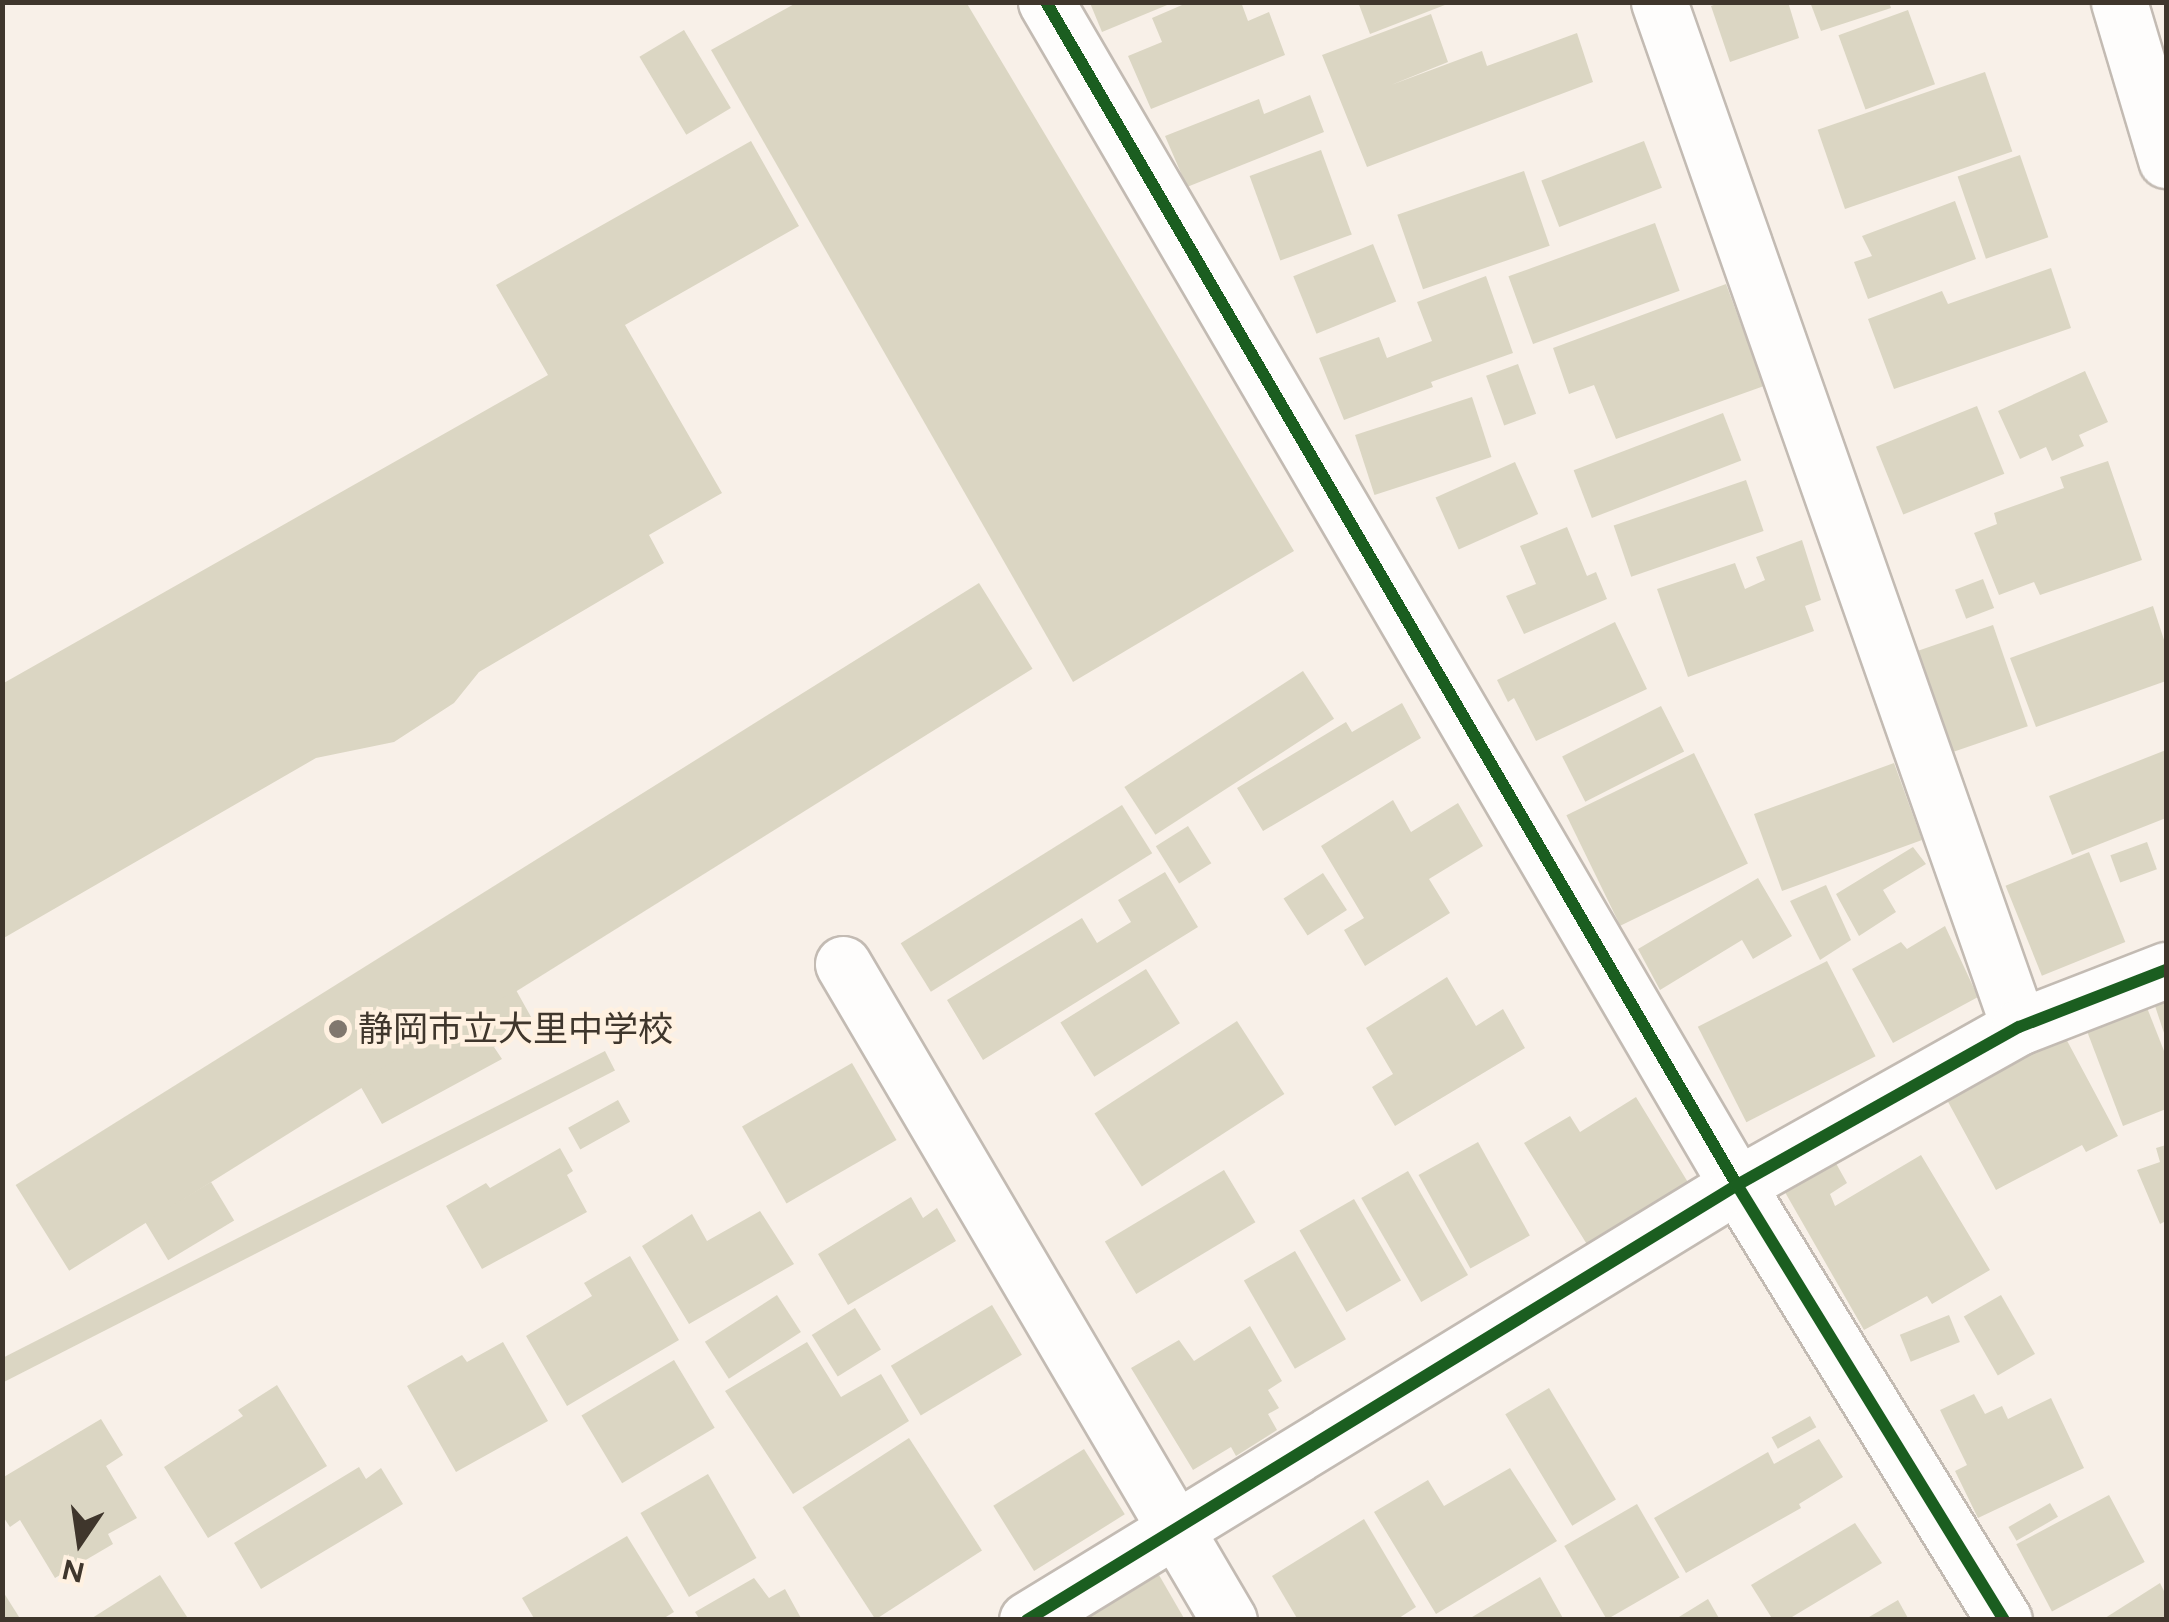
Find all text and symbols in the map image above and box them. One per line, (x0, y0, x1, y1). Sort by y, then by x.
place label: 静岡市立大里中学校 (358, 1008, 673, 1050)
marker: 静岡市立大里中学校 (327, 1018, 349, 1040)
north arrow (30, 1492, 130, 1592)
text: N (59, 1552, 88, 1590)

